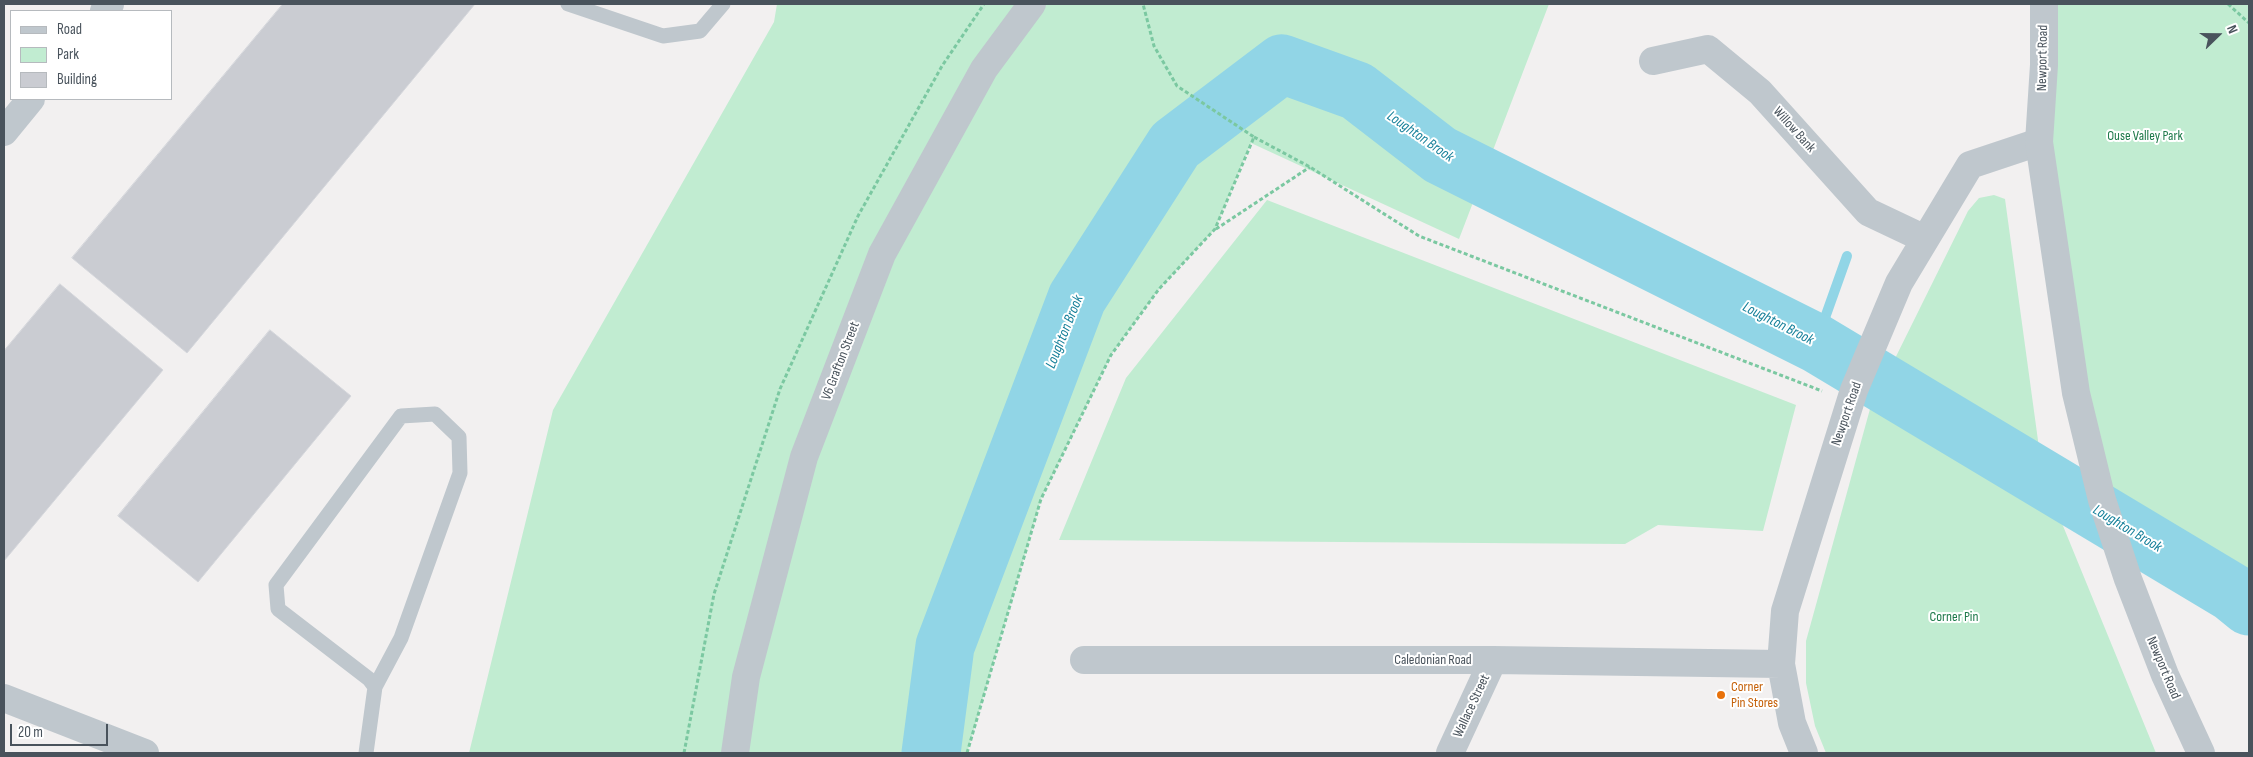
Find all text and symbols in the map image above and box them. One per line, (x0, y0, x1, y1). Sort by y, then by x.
legend (10, 10, 172, 100)
north arrow (2193, 10, 2243, 60)
text: Road (57, 20, 82, 39)
text: N (2223, 23, 2242, 36)
street label: Newport Road (2034, 25, 2052, 91)
text: Park (57, 45, 79, 64)
text: Building (57, 70, 97, 89)
street label: Willow Bank (1769, 104, 1819, 156)
water label: Loughton Brook (1383, 107, 1457, 167)
park label: Ouse Valley Park (2107, 128, 2183, 144)
water label: Loughton Brook (1042, 293, 1088, 371)
water label: Loughton Brook (1739, 298, 1817, 350)
street label: V6 Grafton Street (818, 319, 864, 403)
street label: Newport Road (1828, 380, 1866, 448)
water label: Loughton Brook (2089, 501, 2165, 557)
park label: Corner Pin (1930, 609, 1978, 625)
street label: Newport Road (2142, 634, 2184, 702)
street label: Caledonian Road (1394, 652, 1472, 668)
street label: Wallace Street (1450, 672, 1494, 740)
place label: Corner Pin Stores (1731, 679, 1778, 712)
marker: Corner Pin Stores (1715, 689, 1727, 701)
scale bar (12, 714, 110, 746)
text: 20 m (18, 723, 43, 742)

